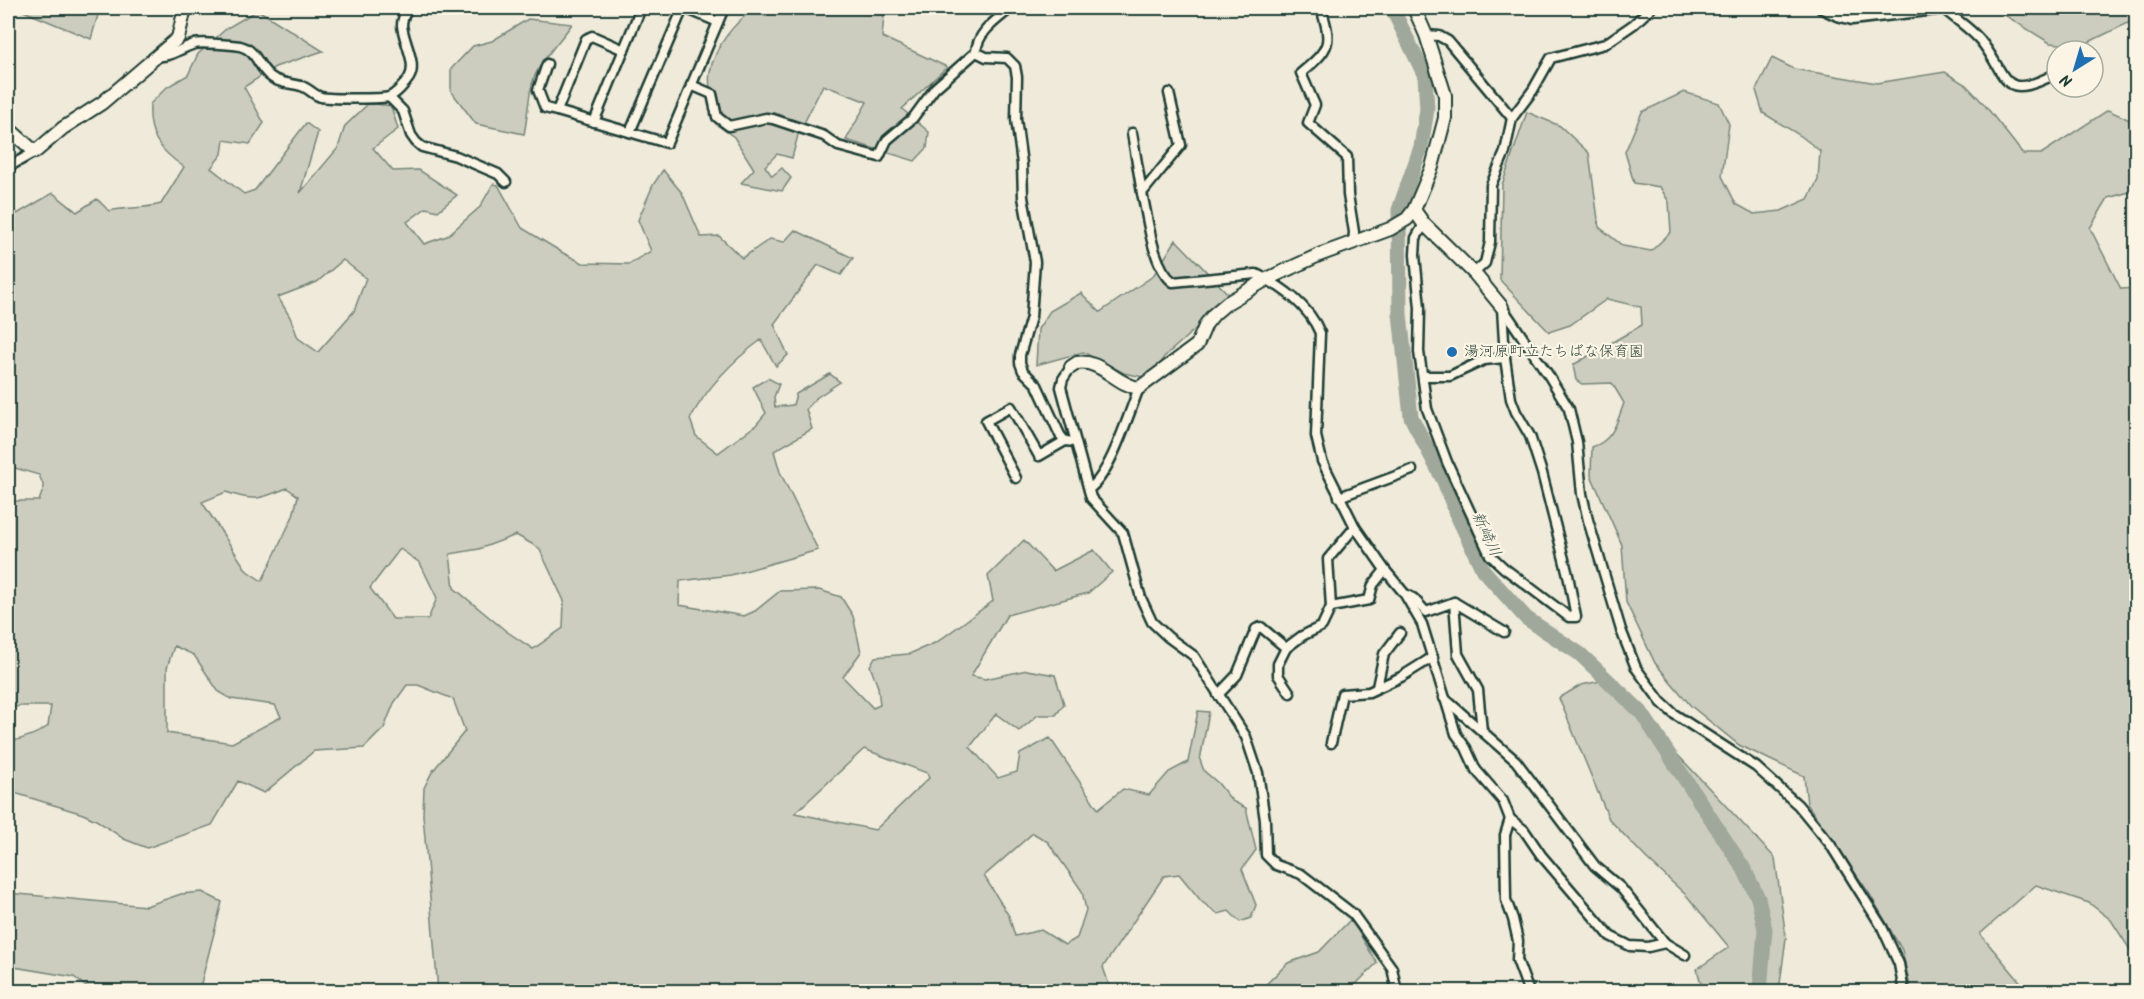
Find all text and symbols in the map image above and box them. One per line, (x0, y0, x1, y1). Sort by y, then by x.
north arrow (2045, 39, 2105, 99)
text: N (2055, 67, 2078, 93)
place label: 湯河原町立たちばな保育園 (1464, 340, 1644, 364)
marker: 湯河原町立たちばな保育園 (1445, 345, 1459, 359)
water label: 新崎川 (1465, 507, 1507, 561)

